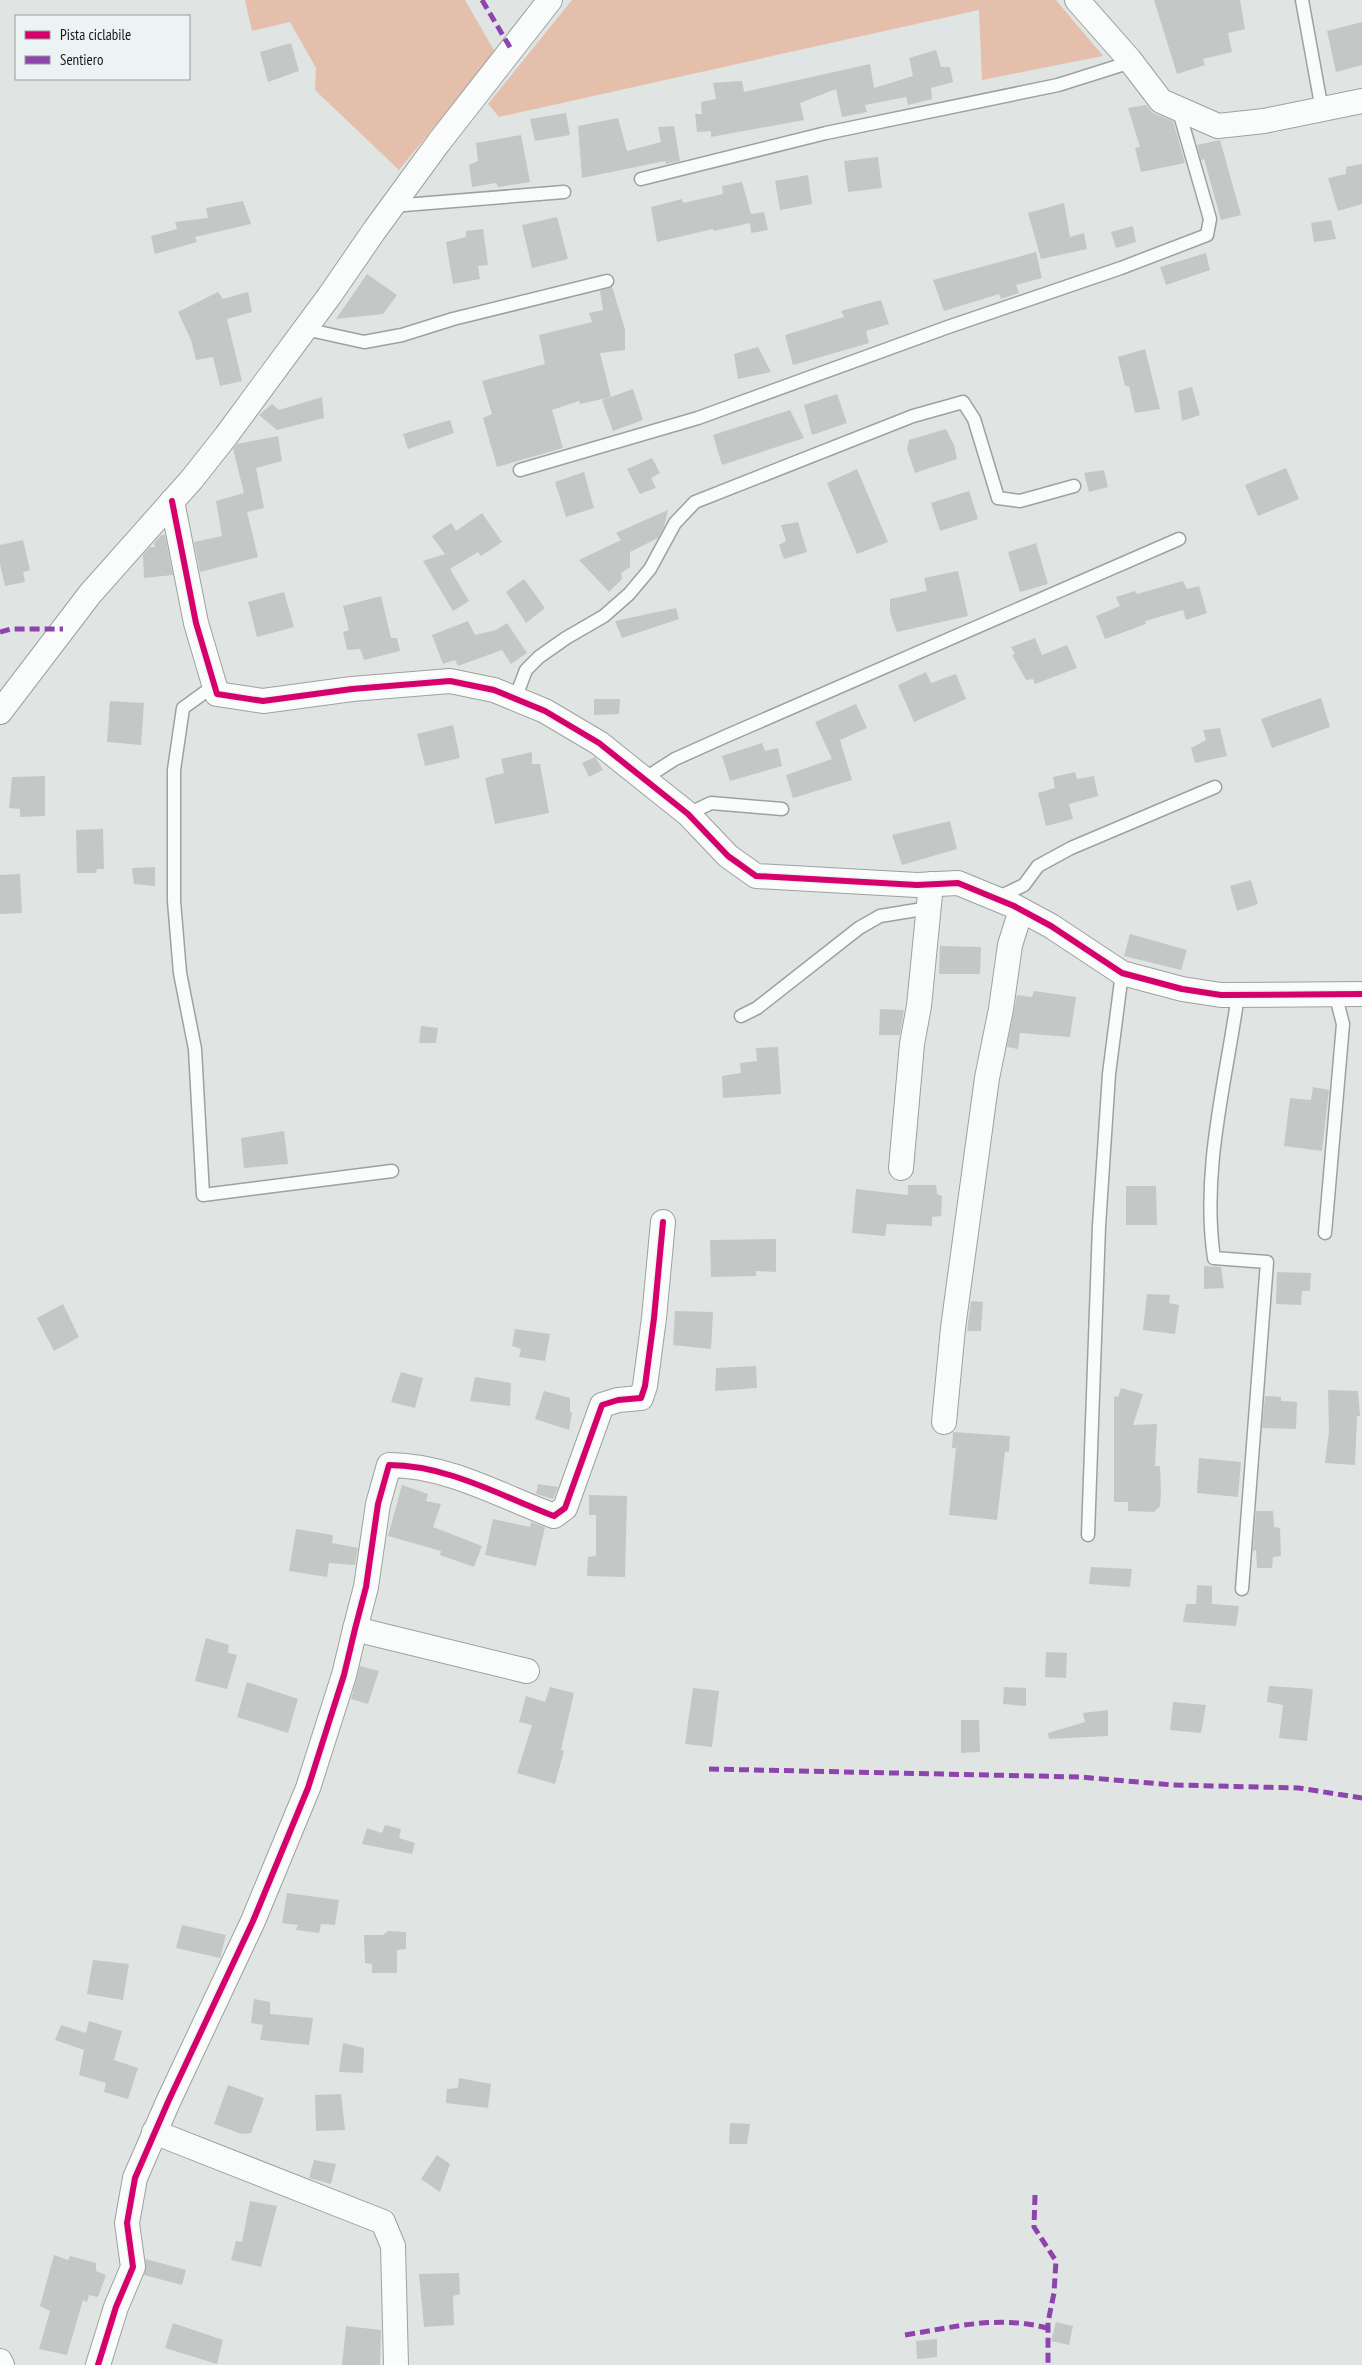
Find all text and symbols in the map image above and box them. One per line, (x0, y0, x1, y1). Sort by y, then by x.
legend (15, 15, 190, 80)
text: Pista ciclabile (60, 25, 131, 44)
text: Sentiero (60, 50, 103, 69)

